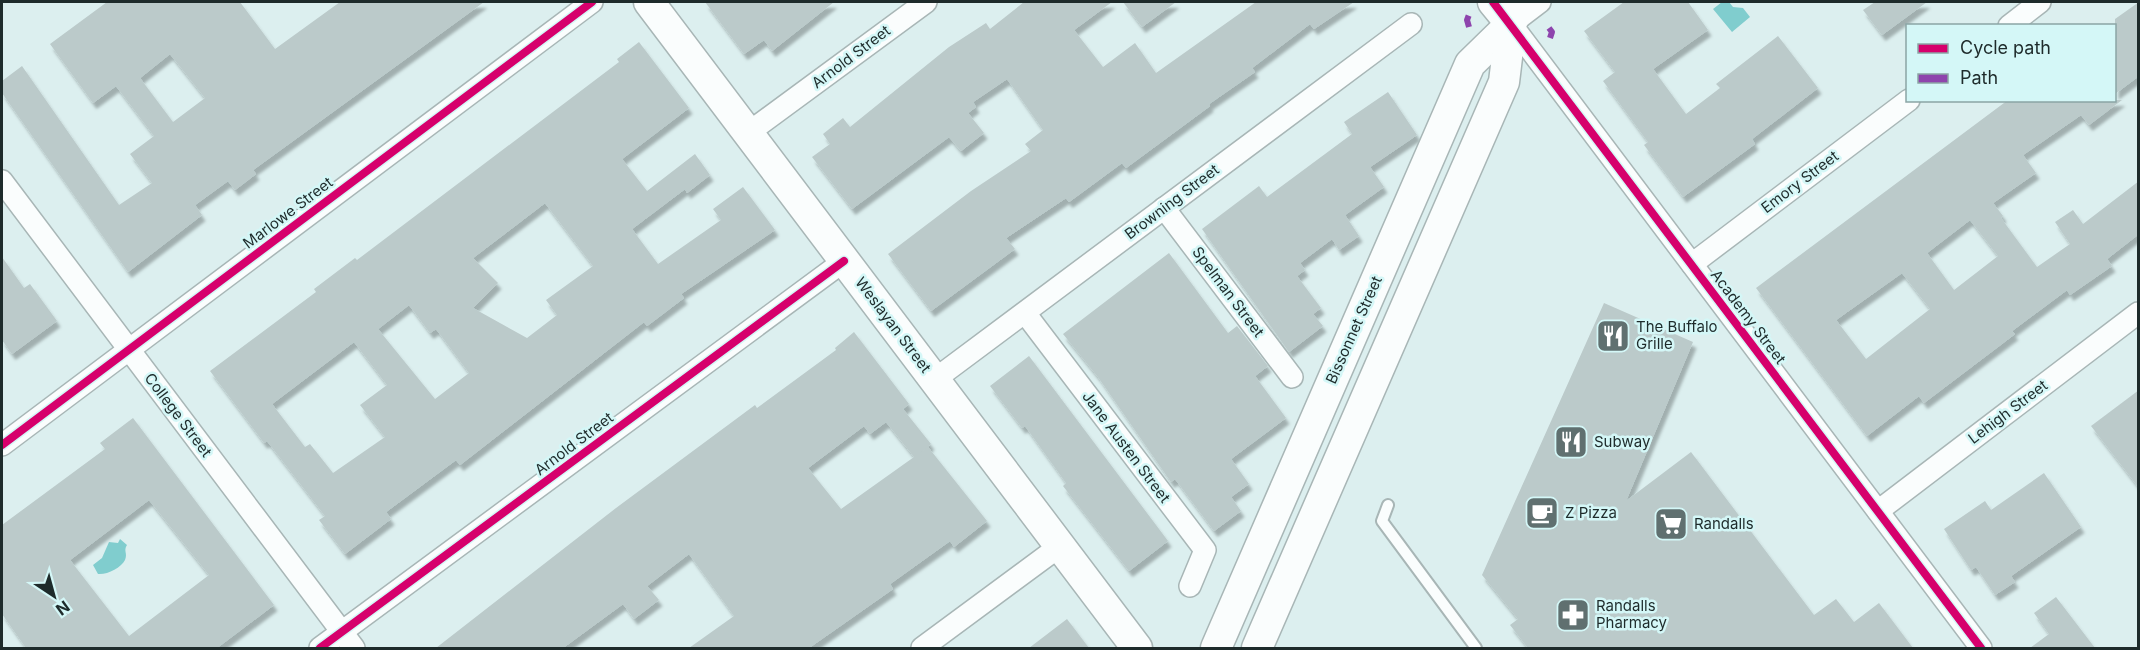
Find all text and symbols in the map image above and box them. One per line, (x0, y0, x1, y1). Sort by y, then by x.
street label: Arnold Street (808, 21, 894, 92)
legend (1906, 24, 2116, 102)
text: Cycle path (1960, 37, 2051, 58)
text: Path (1960, 67, 1998, 88)
street label: Emory Street (1757, 146, 1842, 217)
street label: Browning Street (1121, 160, 1223, 243)
street label: Marlowe Street (239, 173, 336, 253)
street label: Spelman Street (1188, 243, 1269, 341)
street label: Academy Street (1707, 266, 1790, 368)
street label: Weslayan Street (851, 273, 936, 376)
street label: Bissonnet Street (1321, 273, 1386, 387)
place label: The Buffalo Grille (1636, 317, 1718, 353)
restaurant icon: The Buffalo Grille (1595, 318, 1631, 354)
street label: College Street (141, 369, 216, 461)
street label: Lehigh Street (1964, 376, 2051, 448)
street label: Jane Austen Street (1078, 387, 1175, 506)
street label: Arnold Street (531, 408, 617, 479)
restaurant icon: Subway (1553, 424, 1589, 460)
place label: Subway (1594, 432, 1651, 451)
cafe icon: Z Pizza (1524, 495, 1560, 531)
place label: Z Pizza (1565, 503, 1617, 522)
supermarket icon: Randalls (1653, 506, 1689, 542)
place label: Randalls (1694, 514, 1754, 533)
north arrow (24, 566, 84, 626)
text: N (52, 596, 74, 620)
place label: Randalls Pharmacy (1596, 596, 1668, 632)
pharmacy icon: Randalls Pharmacy (1555, 597, 1591, 633)

